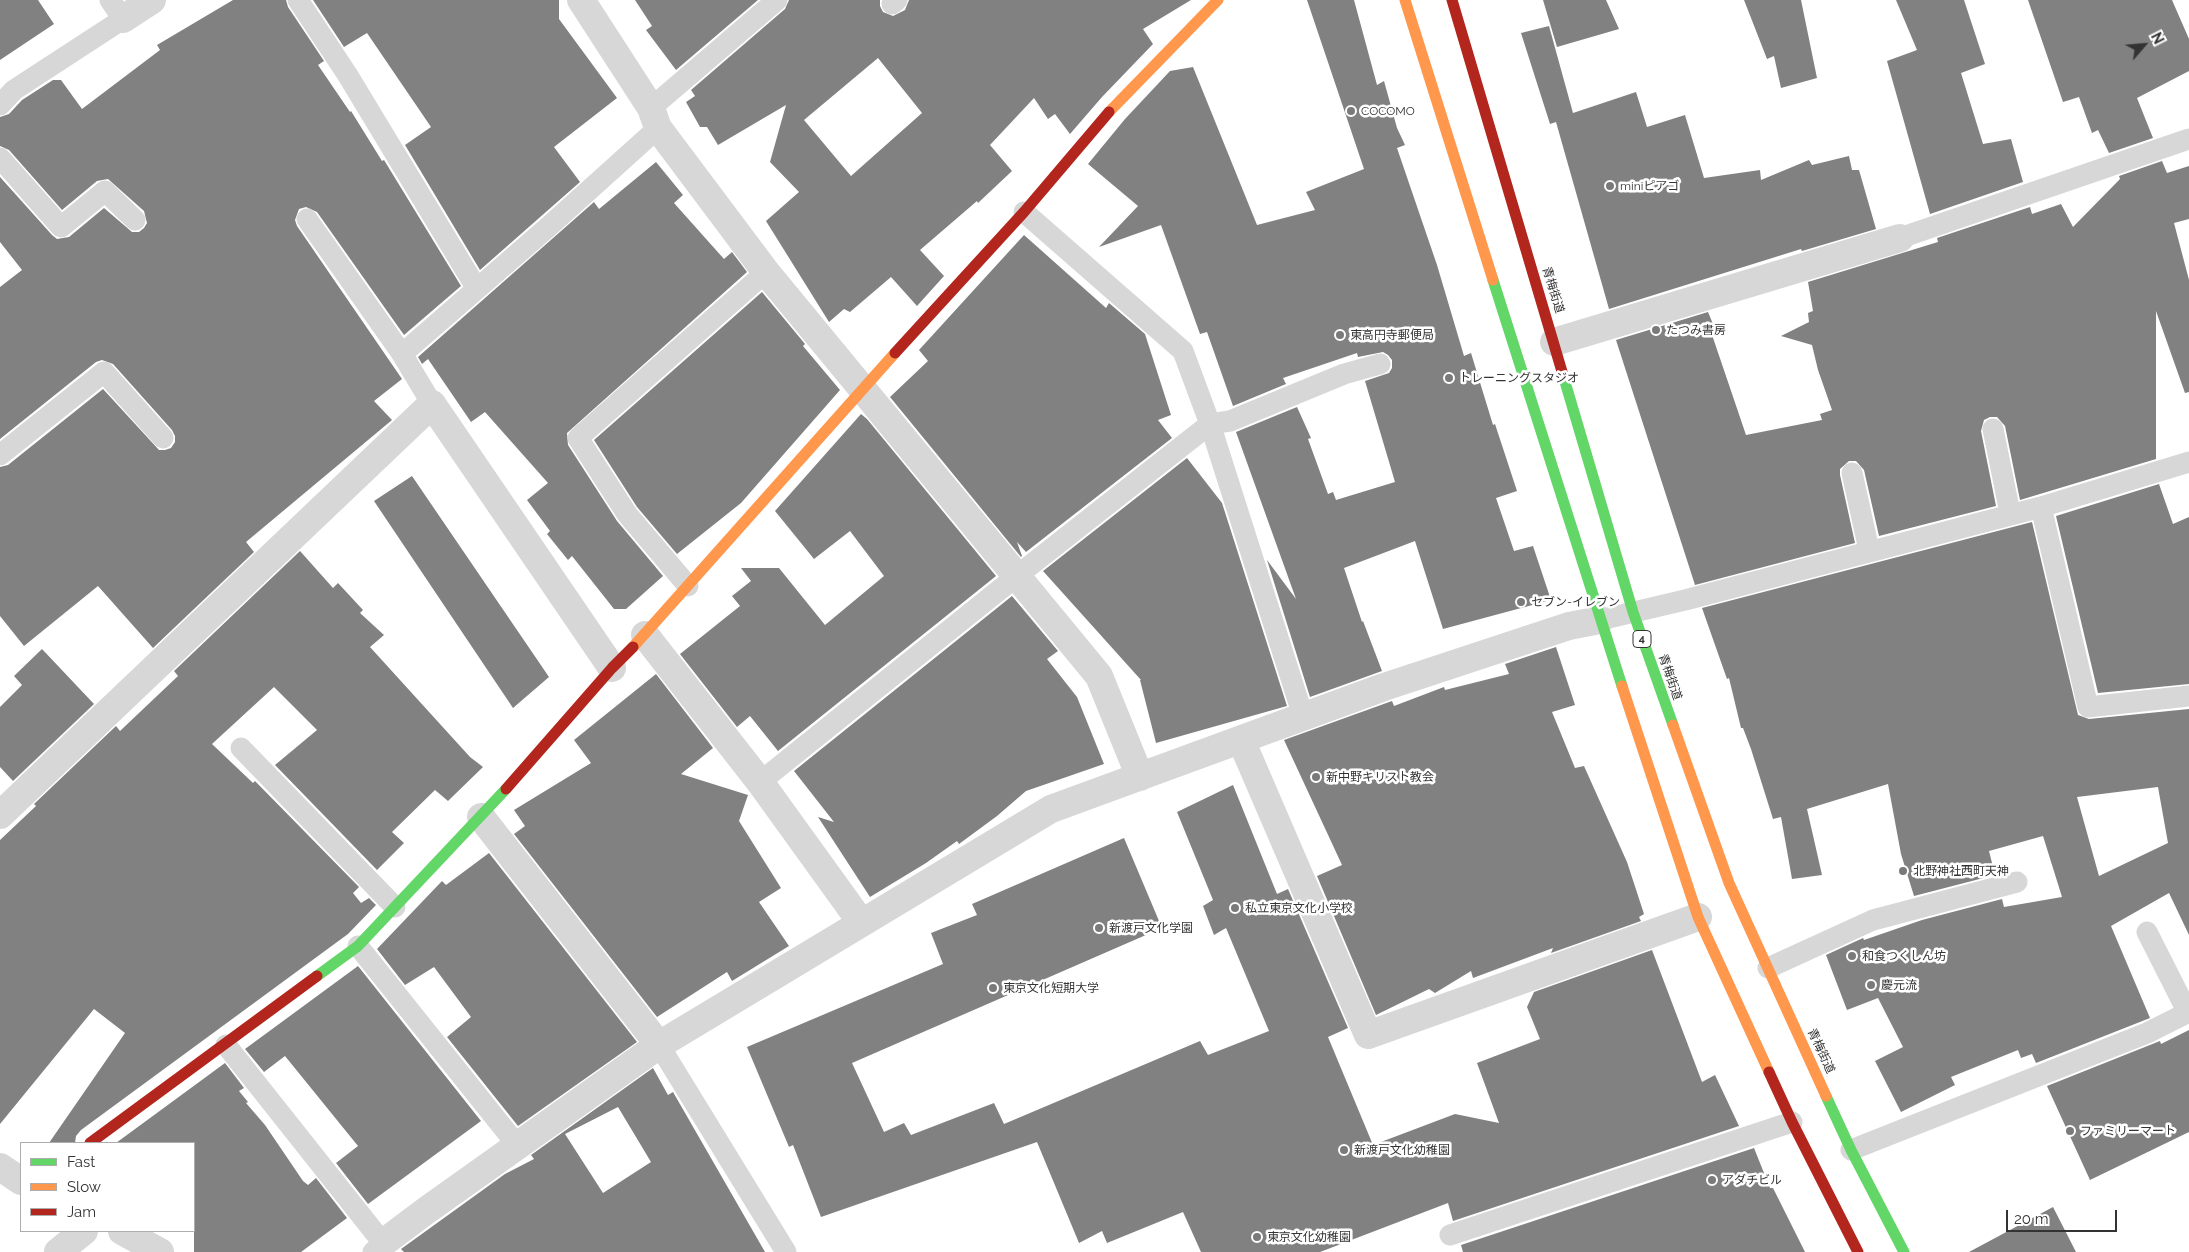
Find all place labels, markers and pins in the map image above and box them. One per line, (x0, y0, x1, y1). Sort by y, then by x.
place label: COCOMO (1361, 104, 1415, 118)
marker: COCOMO (1345, 105, 1357, 117)
place label: miniピアゴ (1620, 179, 1679, 193)
marker: miniピアゴ (1604, 180, 1616, 192)
place label: たつみ書房 (1666, 323, 1726, 337)
marker: たつみ書房 (1650, 324, 1662, 336)
place label: 東高円寺郵便局 (1350, 328, 1434, 342)
marker: 東高円寺郵便局 (1334, 329, 1346, 341)
place label: トレーニングスタジオ (1459, 371, 1579, 385)
marker: トレーニングスタジオ (1443, 372, 1455, 384)
place label: セブン-イレブン (1531, 595, 1620, 609)
marker: セブン-イレブン (1515, 596, 1527, 608)
place label: 新中野キリスト教会 (1326, 770, 1434, 784)
marker: 新中野キリスト教会 (1310, 771, 1322, 783)
place label: 北野神社西町天神 (1913, 864, 2009, 878)
marker: 北野神社西町天神 (1897, 865, 1909, 877)
place label: 私立東京文化小学校 (1245, 901, 1353, 915)
marker: 私立東京文化小学校 (1229, 902, 1241, 914)
place label: 新渡戸文化学園 (1109, 921, 1193, 935)
marker: 新渡戸文化学園 (1093, 922, 1105, 934)
place label: 和食つくしん坊 (1862, 949, 1946, 963)
marker: 和食つくしん坊 (1846, 950, 1858, 962)
place label: 慶元流 (1881, 978, 1917, 992)
marker: 慶元流 (1865, 979, 1877, 991)
place label: 東京文化短期大学 (1003, 981, 1099, 995)
marker: 東京文化短期大学 (987, 982, 999, 994)
place label: ファミリーマート (2080, 1124, 2176, 1138)
marker: ファミリーマート (2064, 1125, 2076, 1137)
place label: 新渡戸文化幼稚園 (1354, 1143, 1450, 1157)
marker: 新渡戸文化幼稚園 (1338, 1144, 1350, 1156)
place label: アダチビル (1722, 1173, 1782, 1187)
marker: アダチビル (1706, 1174, 1718, 1186)
place label: 東京文化幼稚園 (1267, 1230, 1351, 1244)
marker: 東京文化幼稚園 (1251, 1231, 1263, 1243)

